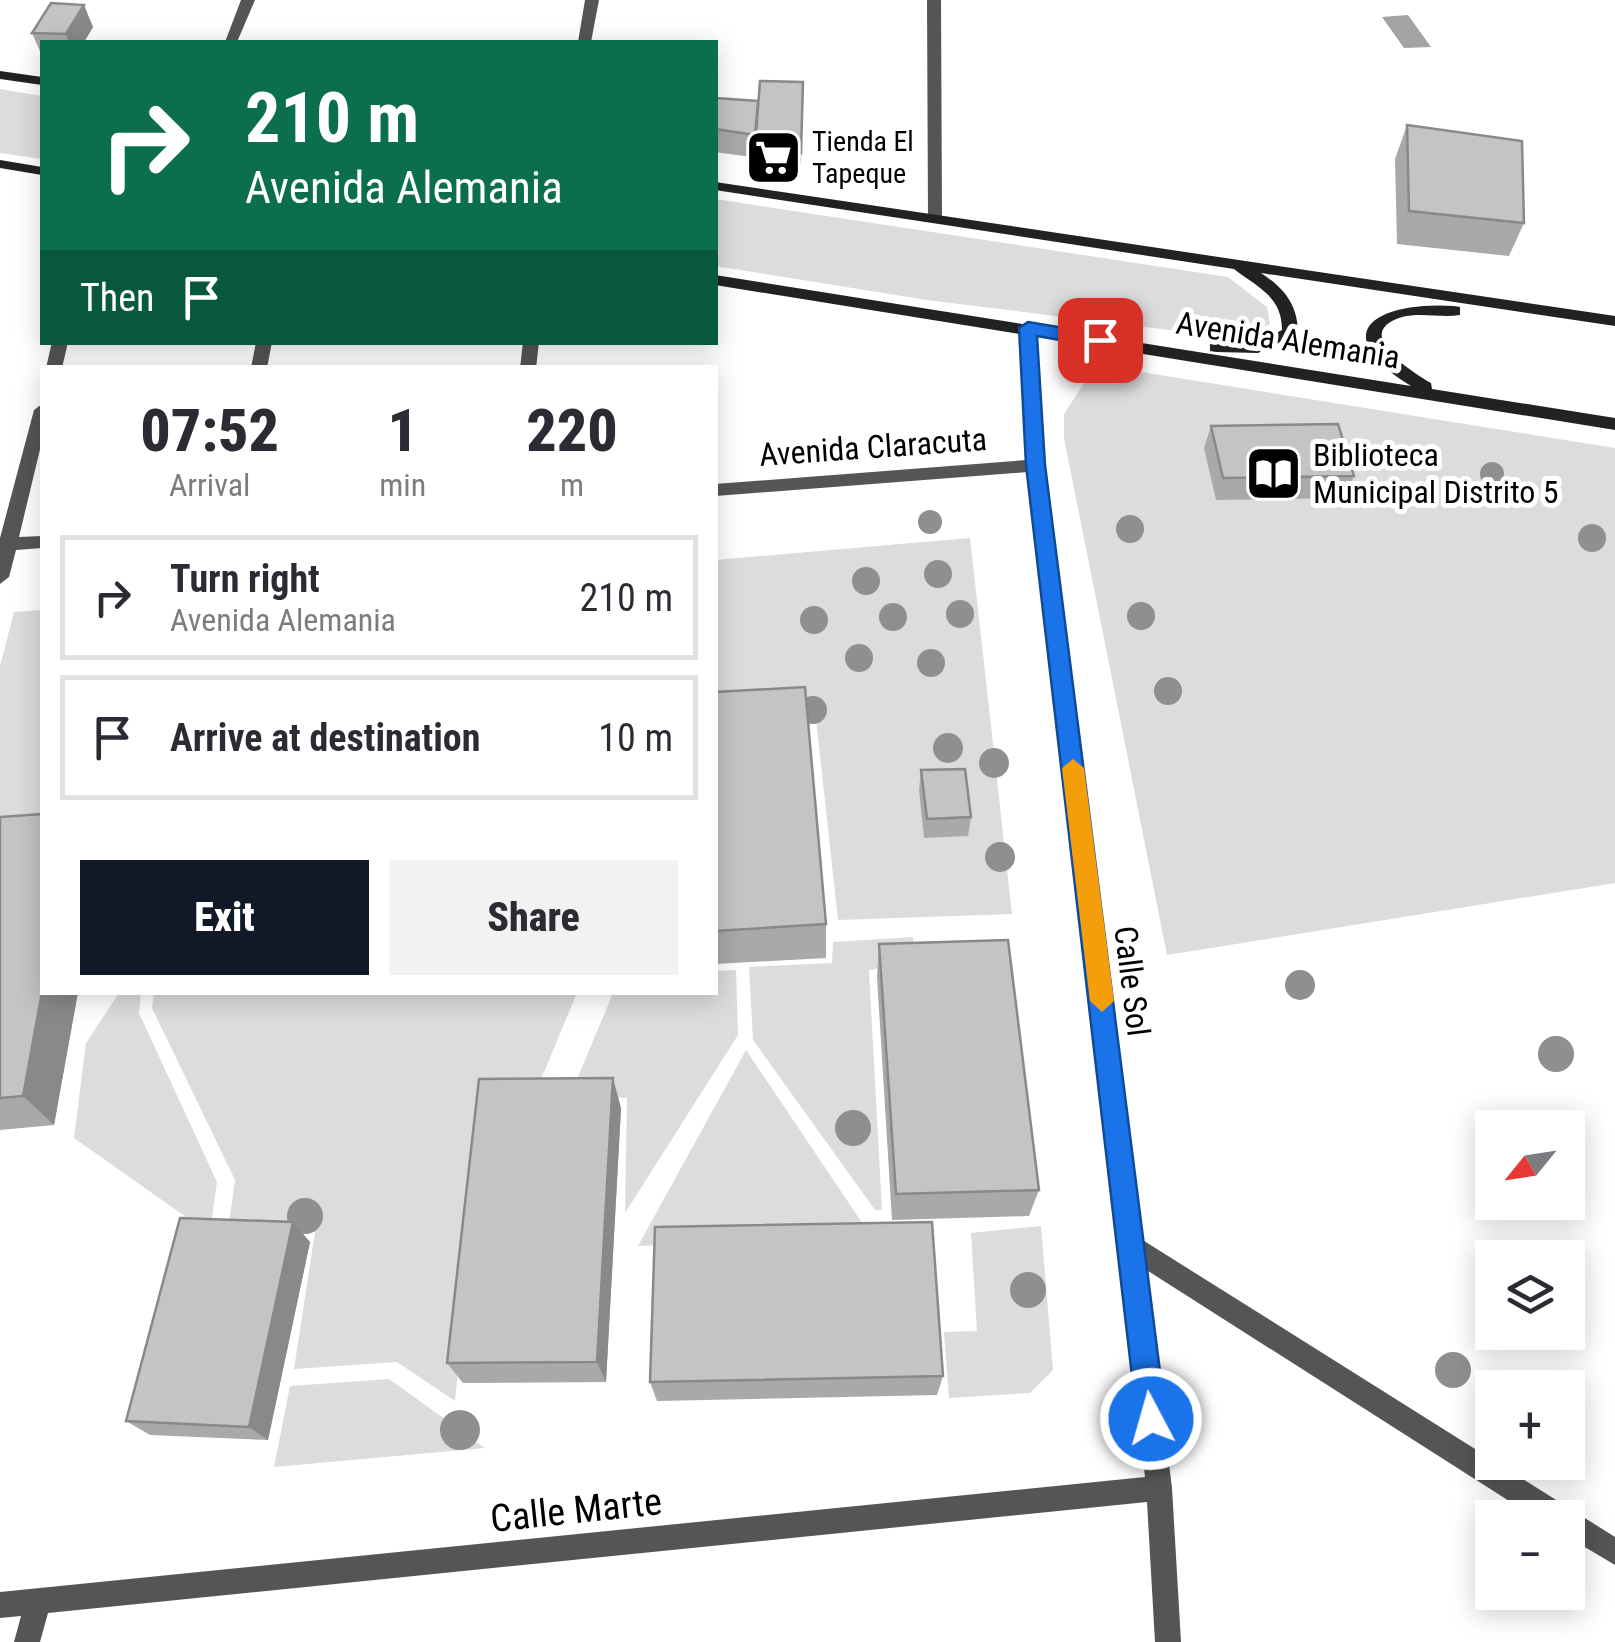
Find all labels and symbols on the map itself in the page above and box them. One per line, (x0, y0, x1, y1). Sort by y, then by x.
place label: Tienda El Tapeque (812, 125, 914, 190)
supermarket icon: Tienda El Tapeque (743, 127, 803, 187)
pin (1058, 298, 1143, 383)
street label: Avenida Alemania (1173, 304, 1403, 376)
street label: Avenida Claracuta (758, 420, 988, 474)
place label: Biblioteca Municipal Distrito 5 (1313, 436, 1559, 511)
library icon: Biblioteca Municipal Distrito 5 (1244, 443, 1304, 503)
street label: Calle Sol (1106, 924, 1158, 1038)
north arrow (1475, 1110, 1585, 1220)
position arrow (1099, 1367, 1203, 1471)
street label: Calle Marte (488, 1479, 664, 1541)

